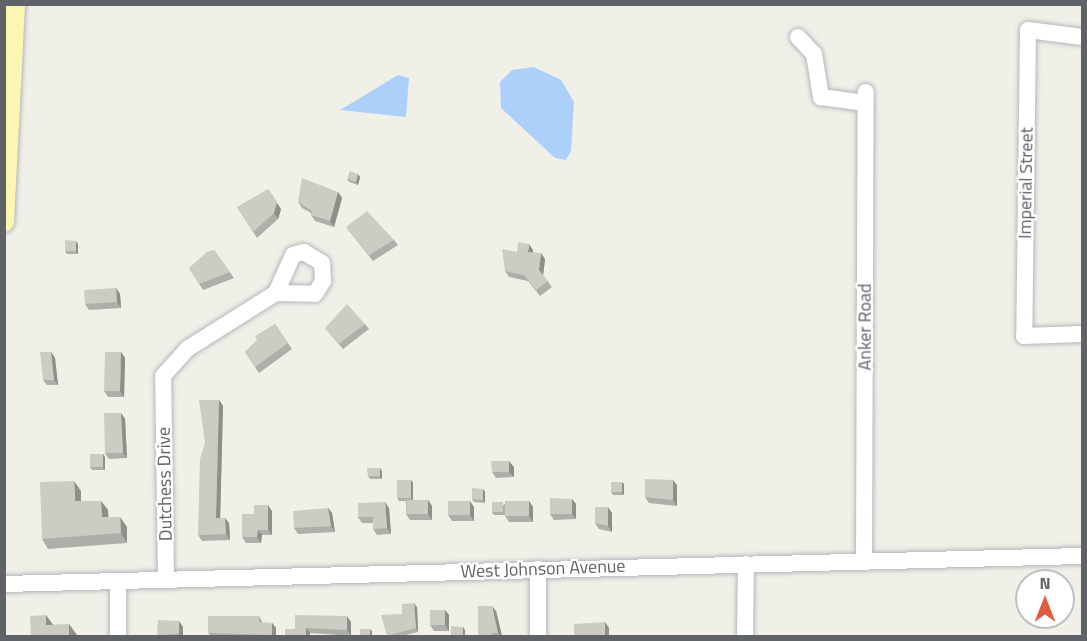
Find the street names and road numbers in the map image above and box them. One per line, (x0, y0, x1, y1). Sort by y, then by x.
street label: Imperial Street (1014, 127, 1038, 239)
street label: Anker Road (854, 283, 876, 371)
street label: Dutchess Drive (153, 427, 177, 541)
street label: West Johnson Avenue (460, 555, 626, 583)

